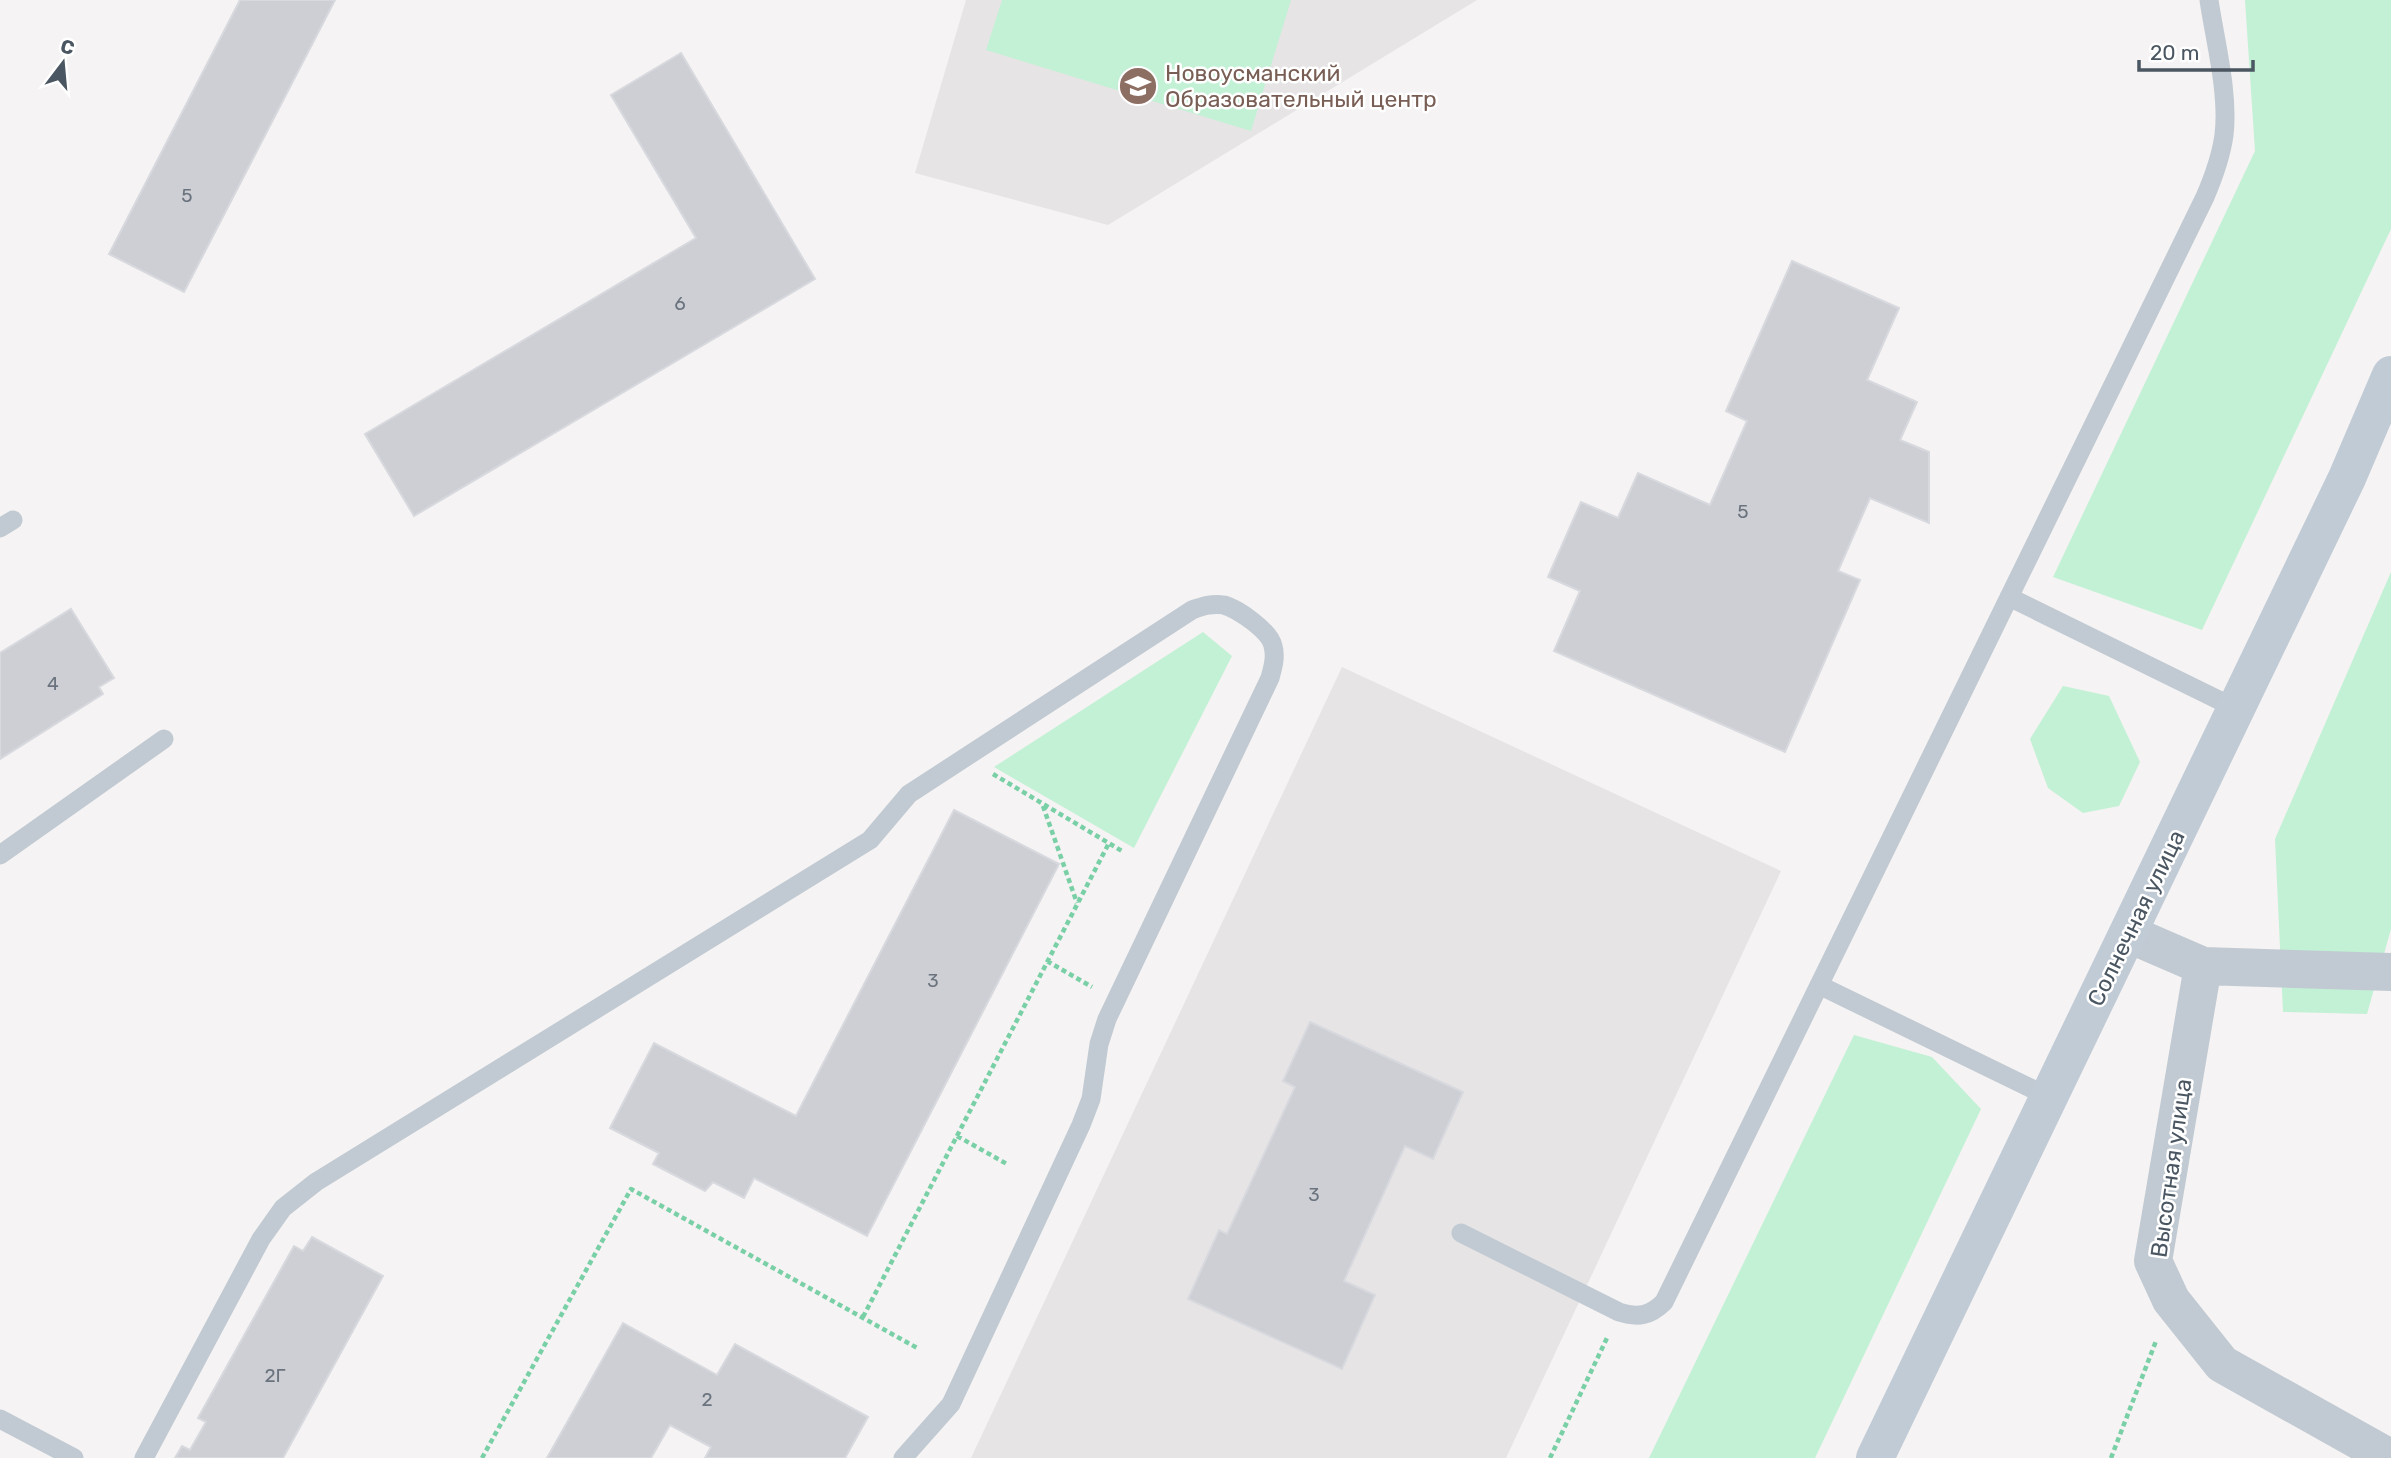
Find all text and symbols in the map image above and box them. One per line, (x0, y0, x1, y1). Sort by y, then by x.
north arrow (28, 28, 98, 98)
scale bar (2139, 28, 2253, 72)
text: С (58, 34, 77, 60)
text: 20 m (2150, 40, 2199, 65)
place label: Новоусманский Образовательный центр (1165, 59, 1437, 113)
school or university icon: Новоусманский Образовательный центр (1117, 65, 1159, 107)
house number: 5 (181, 184, 193, 207)
house number: 6 (674, 292, 686, 315)
house number: 5 (1737, 500, 1749, 523)
house number: 4 (47, 672, 59, 695)
street label: Солнечная улица (2081, 825, 2191, 1011)
house number: 3 (927, 969, 939, 992)
street label: Высотная улица (2145, 1077, 2197, 1259)
house number: 3 (1308, 1183, 1320, 1206)
house number: 2Г (264, 1364, 286, 1387)
house number: 2 (701, 1388, 713, 1411)

